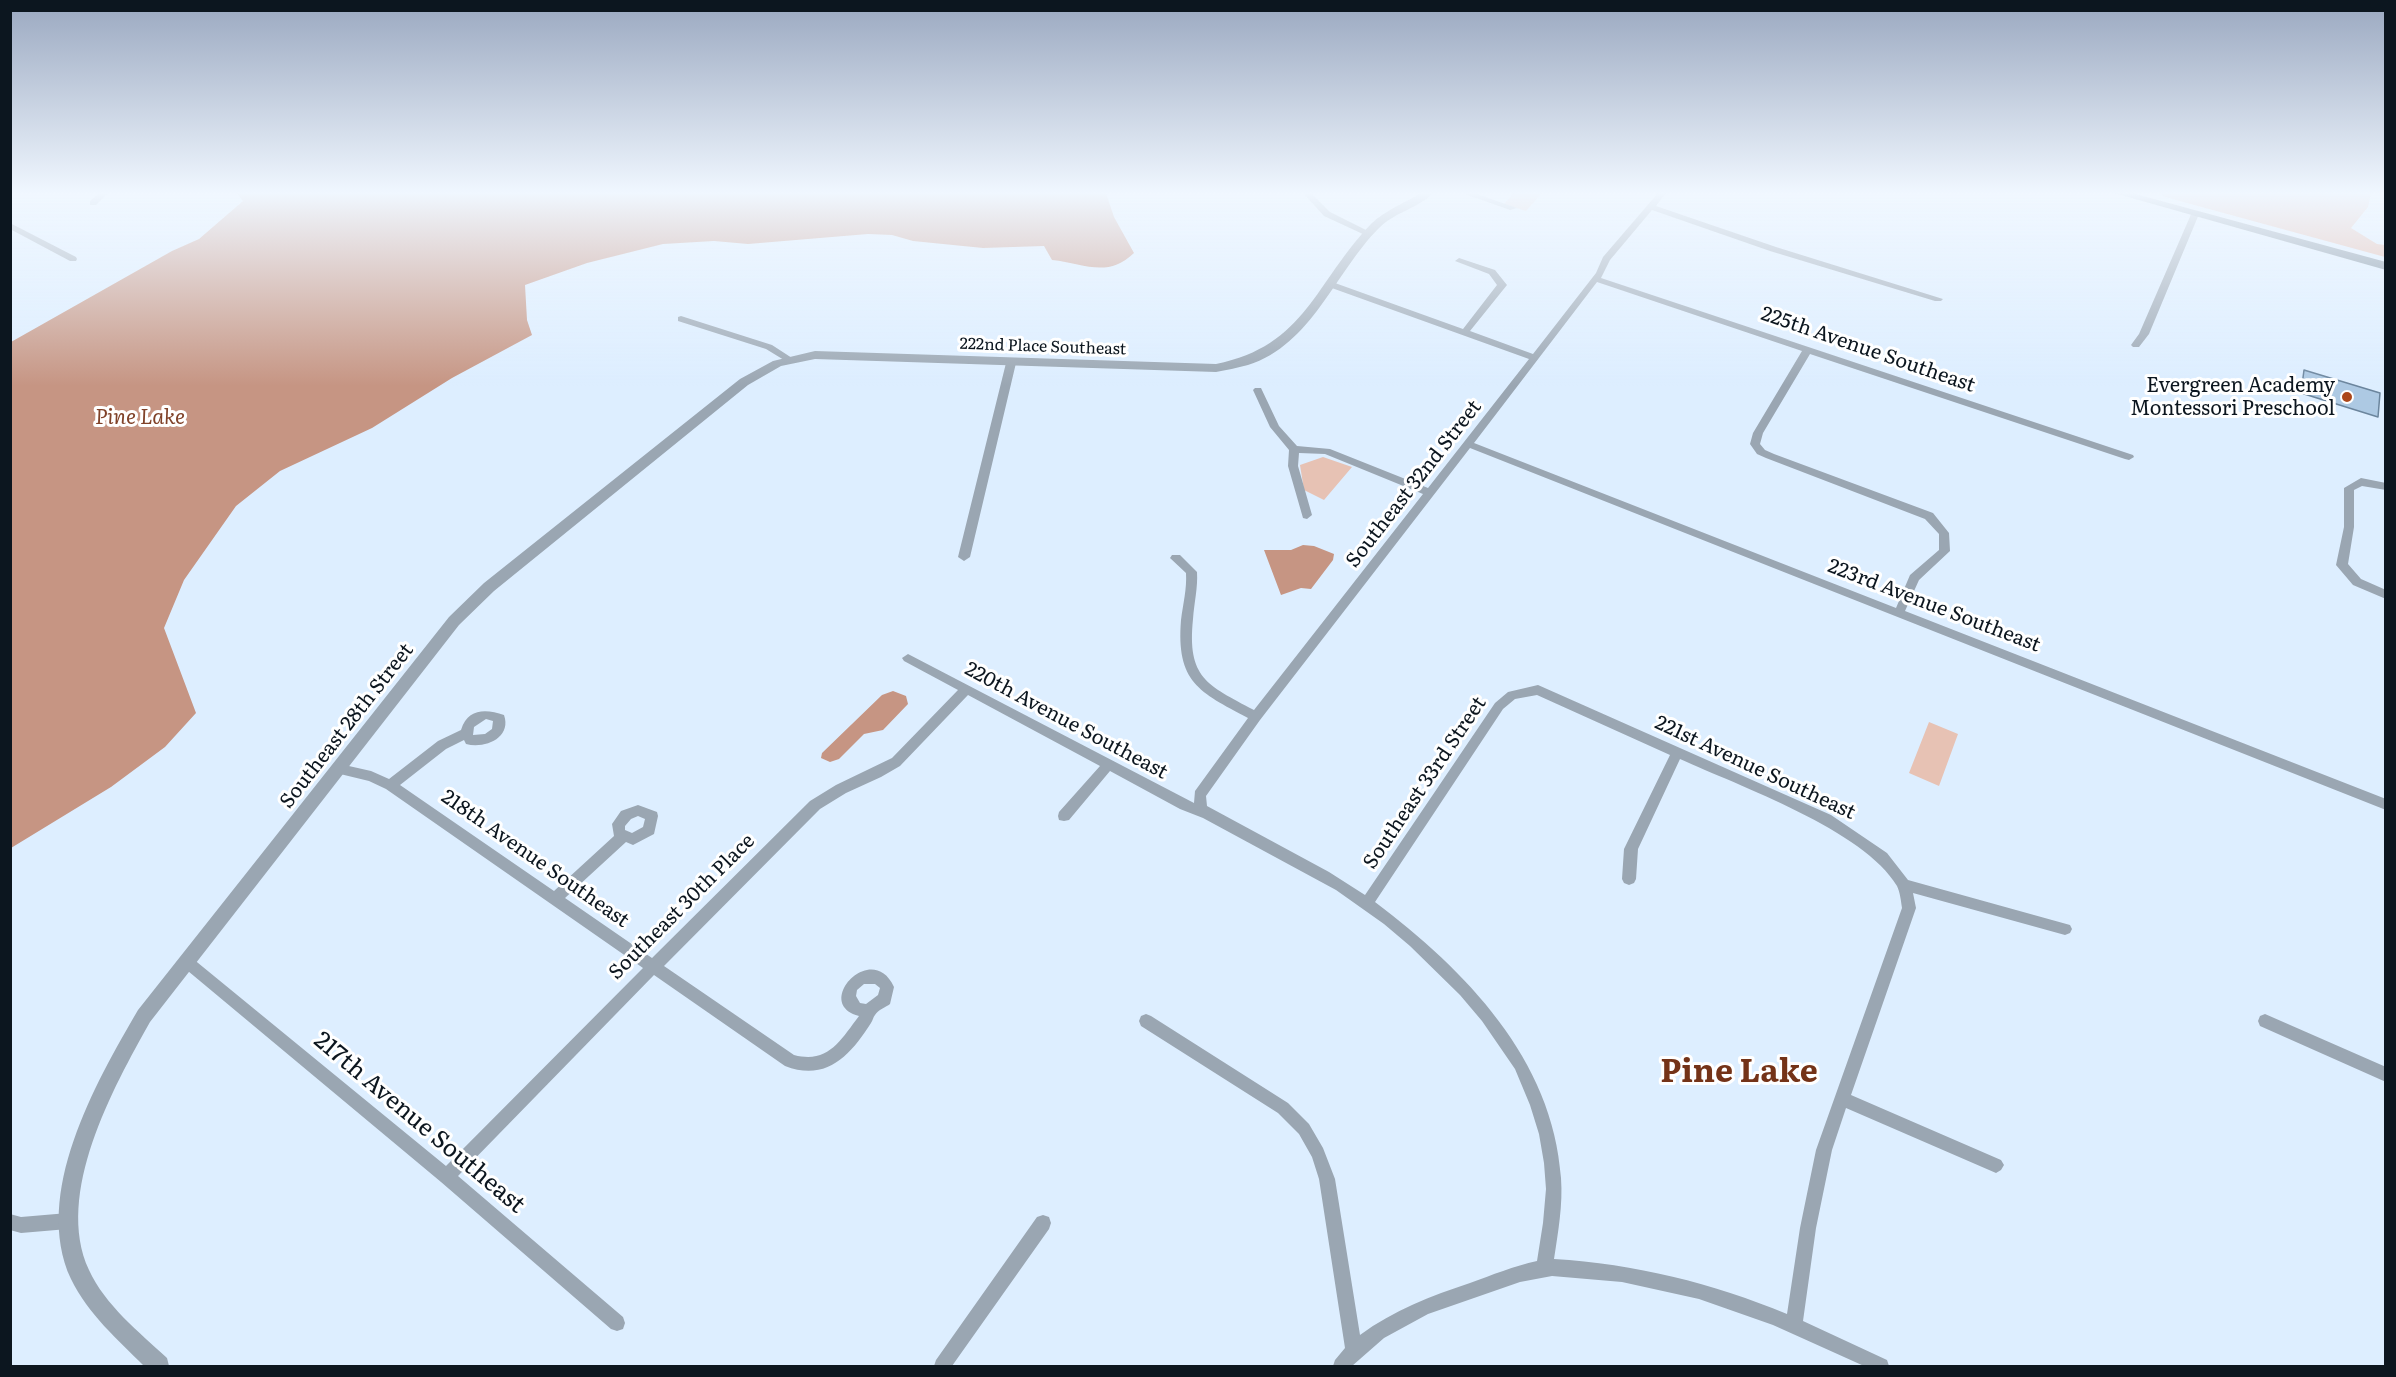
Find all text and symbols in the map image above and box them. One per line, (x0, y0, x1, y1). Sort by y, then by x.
street label: 225th Avenue Southeast (1758, 302, 1978, 398)
street label: 222nd Place Southeast (959, 334, 1127, 360)
place label: Evergreen Academy Montessori Preschool (2130, 374, 2335, 421)
marker: Evergreen Academy Montessori Preschool (2340, 390, 2354, 404)
street label: Southeast 32nd Street (1341, 396, 1487, 572)
water label: Pine Lake (95, 405, 185, 431)
street label: 223rd Avenue Southeast (1824, 554, 2044, 658)
street label: Southeast 28th Street (275, 639, 419, 813)
street label: 220th Avenue Southeast (961, 657, 1171, 785)
street label: Southeast 33rd Street (1358, 692, 1492, 874)
street label: 221st Avenue Southeast (1651, 711, 1859, 825)
street label: 218th Avenue Southeast (437, 785, 633, 933)
street label: Southeast 30th Place (604, 829, 760, 985)
street label: 217th Avenue Southeast (308, 1026, 530, 1220)
district label: Pine Lake (1660, 1054, 1818, 1092)

